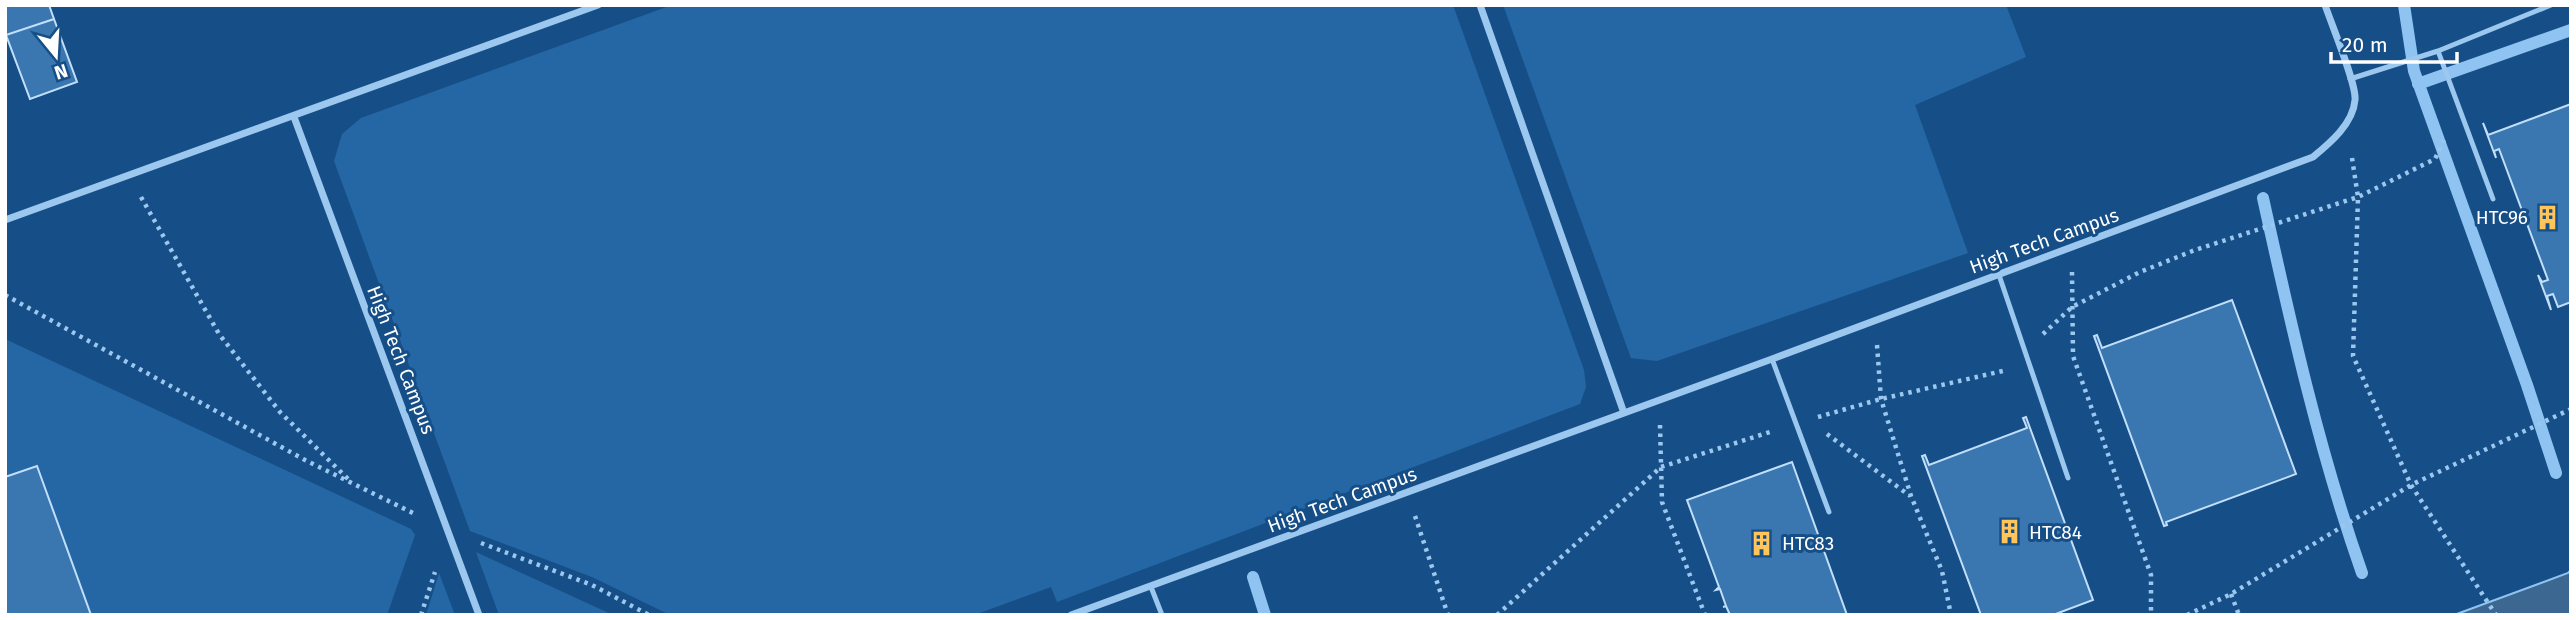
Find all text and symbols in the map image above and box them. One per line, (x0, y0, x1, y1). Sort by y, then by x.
north arrow (21, 21, 91, 91)
scale bar (2331, 21, 2457, 65)
text: 20 m (2342, 32, 2388, 58)
text: N (52, 59, 71, 85)
street label: High Tech Campus (1966, 203, 2122, 279)
building icon: HTC96 (2534, 203, 2562, 231)
place label: HTC96 (2476, 206, 2528, 229)
street label: High Tech Campus (362, 283, 440, 438)
street label: High Tech Campus (1264, 462, 1420, 538)
building icon: HTC84 (1995, 518, 2023, 546)
place label: HTC84 (2029, 521, 2082, 544)
building icon: HTC83 (1748, 529, 1776, 557)
place label: HTC83 (1782, 532, 1834, 555)

